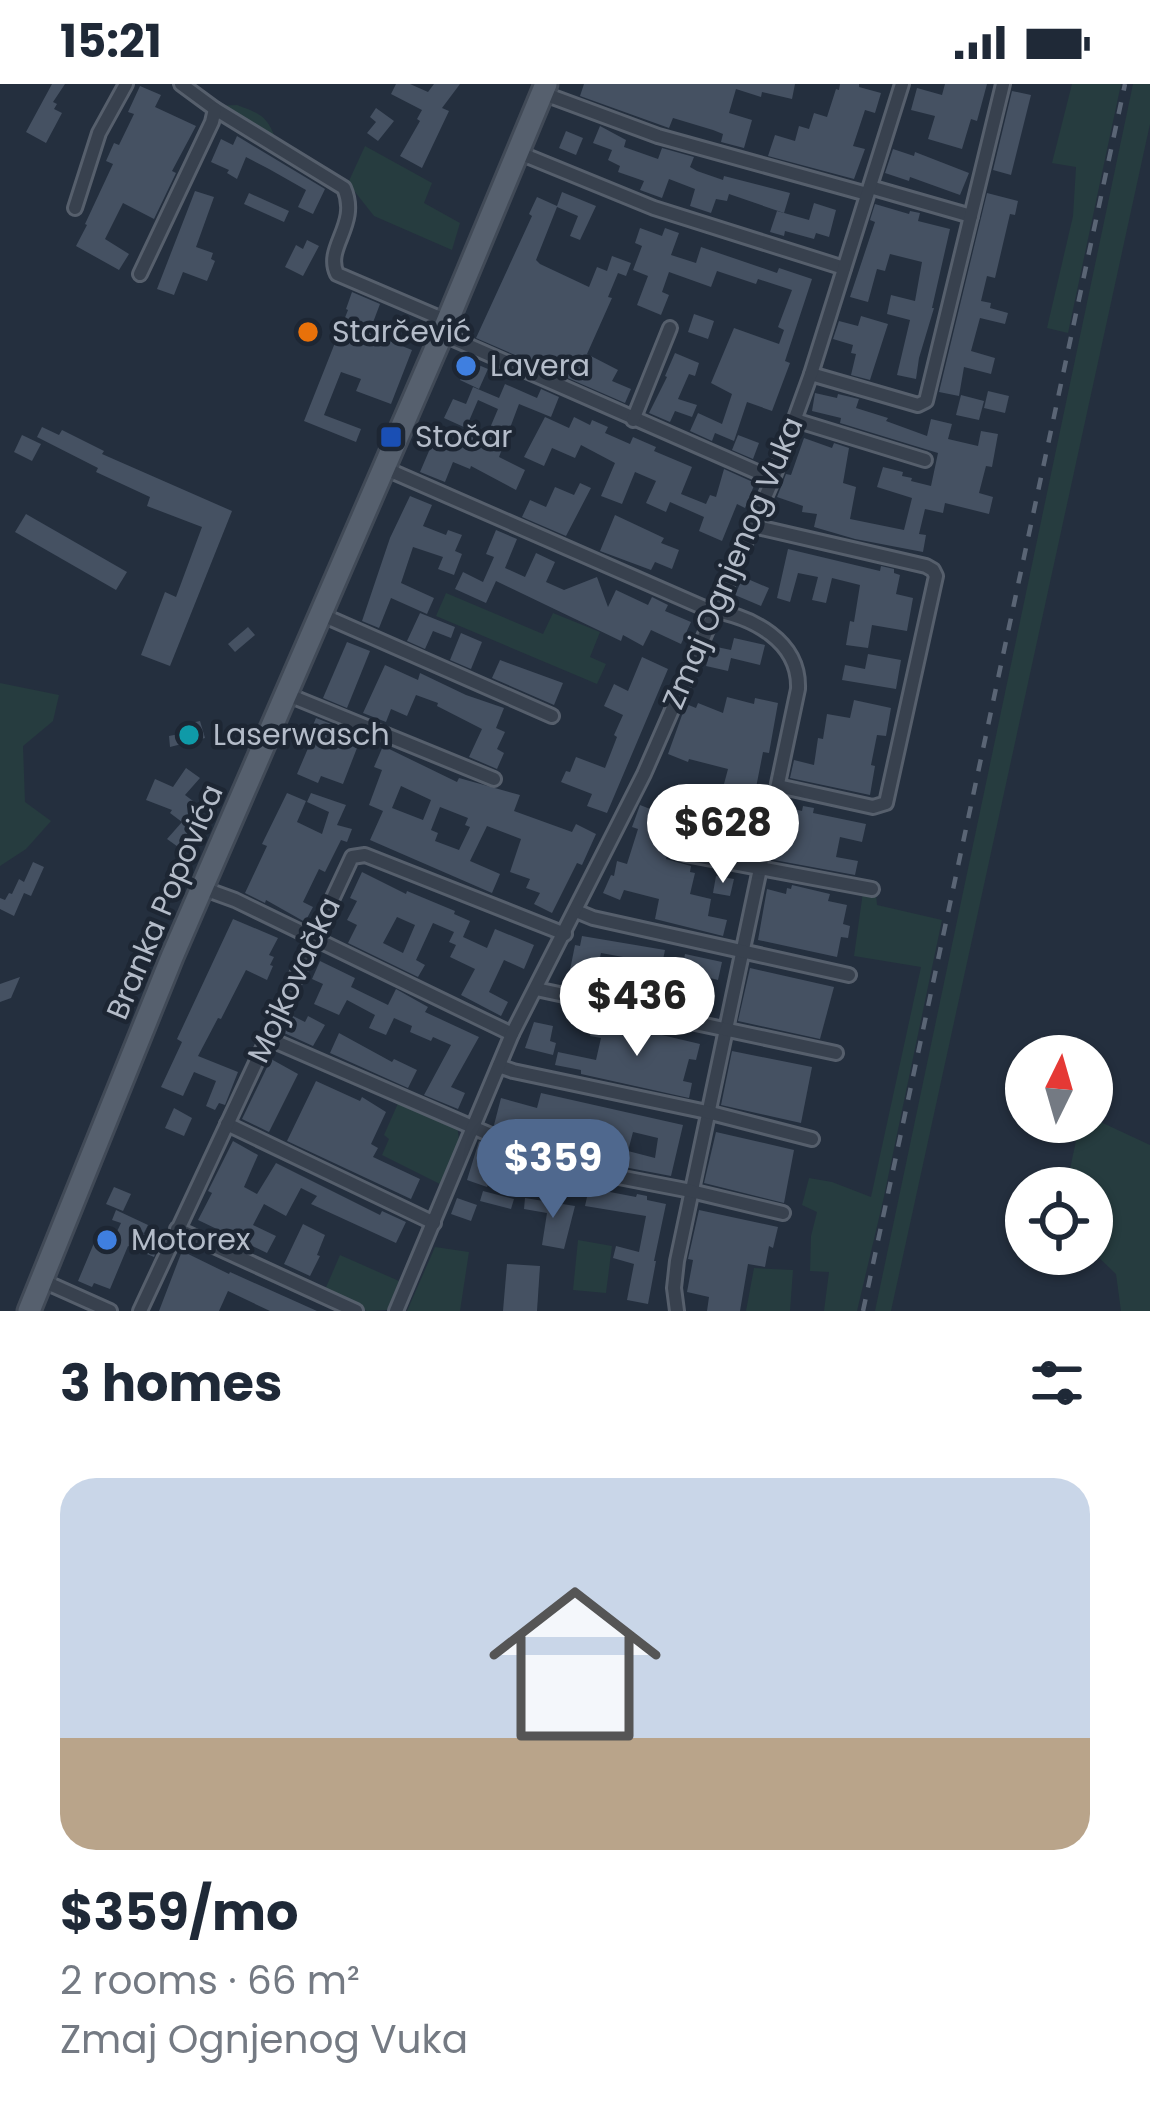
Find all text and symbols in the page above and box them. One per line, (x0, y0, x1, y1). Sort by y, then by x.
text: 15:21 (60, 10, 162, 73)
place label: Starčević (332, 310, 471, 353)
marker: Starčević (295, 319, 321, 345)
place label: Lavera (490, 344, 590, 387)
marker: Lavera (453, 353, 479, 379)
street label: Zmaj Ognjenog Vuka (651, 410, 814, 716)
place label: Stočar (415, 415, 512, 458)
marker: Stočar (378, 424, 404, 450)
place label: Laserwasch (213, 713, 390, 756)
marker: Laserwasch (176, 722, 202, 748)
street label: Branka Popovića (96, 778, 233, 1026)
pin: $628 (652, 784, 794, 886)
text: $628 (674, 795, 772, 850)
street label: Mojkovačka (236, 890, 351, 1070)
pin: $436 (566, 957, 708, 1059)
text: $436 (587, 968, 687, 1023)
north arrow (1005, 1035, 1113, 1143)
map controls (1005, 1035, 1113, 1275)
pin: $359 (482, 1119, 624, 1221)
text: $359 (504, 1130, 602, 1185)
button: locate (1005, 1167, 1113, 1275)
place label: Motorex (131, 1218, 250, 1261)
marker: Motorex (94, 1227, 120, 1253)
text: 3 homes (60, 1347, 282, 1419)
icon: filters (1024, 1350, 1090, 1416)
icon: home (467, 1556, 683, 1772)
text: $359/mo (60, 1876, 299, 1948)
text: 2 rooms · 66 m² (60, 1953, 360, 2008)
text: Zmaj Ognjenog Vuka (60, 2012, 468, 2067)

